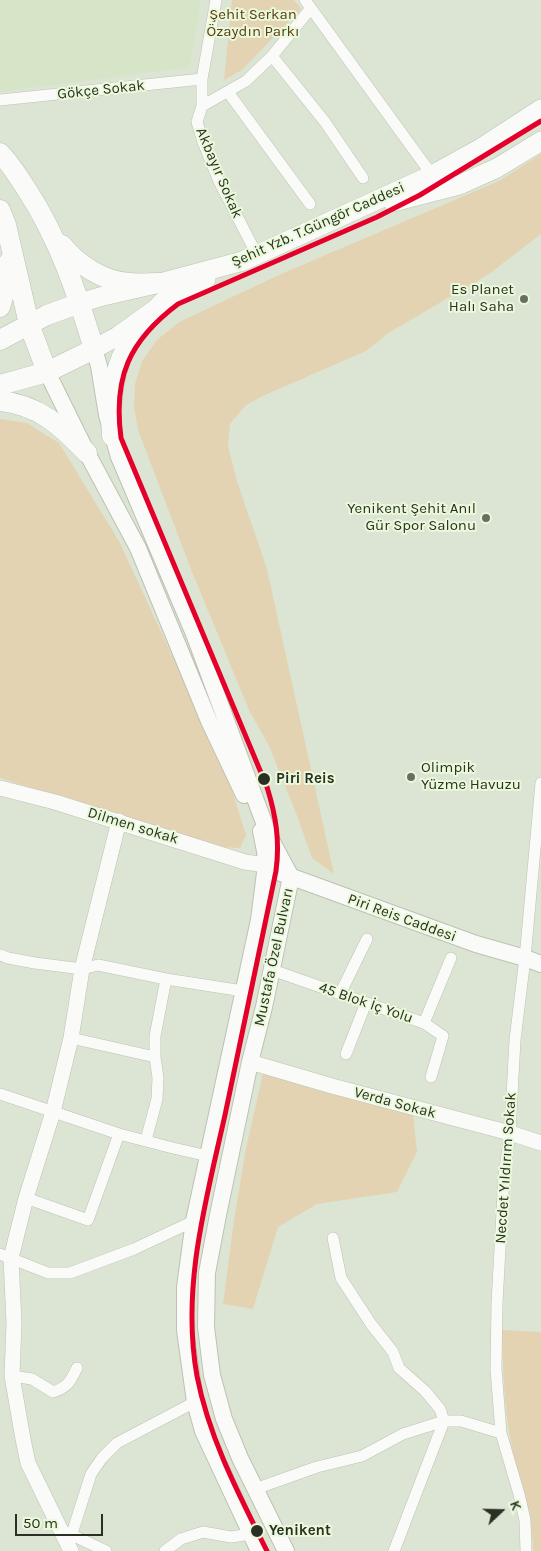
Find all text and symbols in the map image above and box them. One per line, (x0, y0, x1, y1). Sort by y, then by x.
park label: Şehit Serkan Özaydın Parkı (207, 6, 299, 41)
street label: Gökçe Sokak (56, 76, 146, 104)
street label: Akbayır Sokak (192, 125, 246, 221)
street label: Şehit Yzb. T.Güngör Caddesi (229, 179, 407, 271)
place label: Es Planet Halı Saha (449, 281, 514, 316)
marker: Es Planet Halı Saha (518, 293, 530, 305)
place label: Yenikent Şehit Anıl Gür Spor Salonu (347, 500, 476, 535)
marker: Yenikent Şehit Anıl Gür Spor Salonu (480, 512, 492, 524)
place label: Olimpik Yüzme Havuzu (421, 759, 521, 794)
place label: Piri Reis (276, 770, 335, 788)
marker: Piri Reis (256, 771, 272, 787)
marker: Olimpik Yüzme Havuzu (405, 771, 417, 783)
street label: Dilmen sokak (85, 804, 181, 848)
street label: Mustafa Özel Bulvarı (251, 886, 297, 1028)
street label: Piri Reis Caddesi (345, 890, 459, 946)
street label: 45 Blok İç Yolu (317, 978, 415, 1028)
street label: Verda Sokak (352, 1083, 438, 1123)
street label: Necdet Yıldırım Sokak (492, 1092, 520, 1244)
north arrow (476, 1486, 526, 1536)
text: K (506, 1498, 525, 1513)
scale bar (18, 1504, 105, 1536)
text: 50 m (23, 1514, 58, 1532)
place label: Yenikent (269, 1522, 331, 1540)
marker: Yenikent (249, 1523, 265, 1539)

